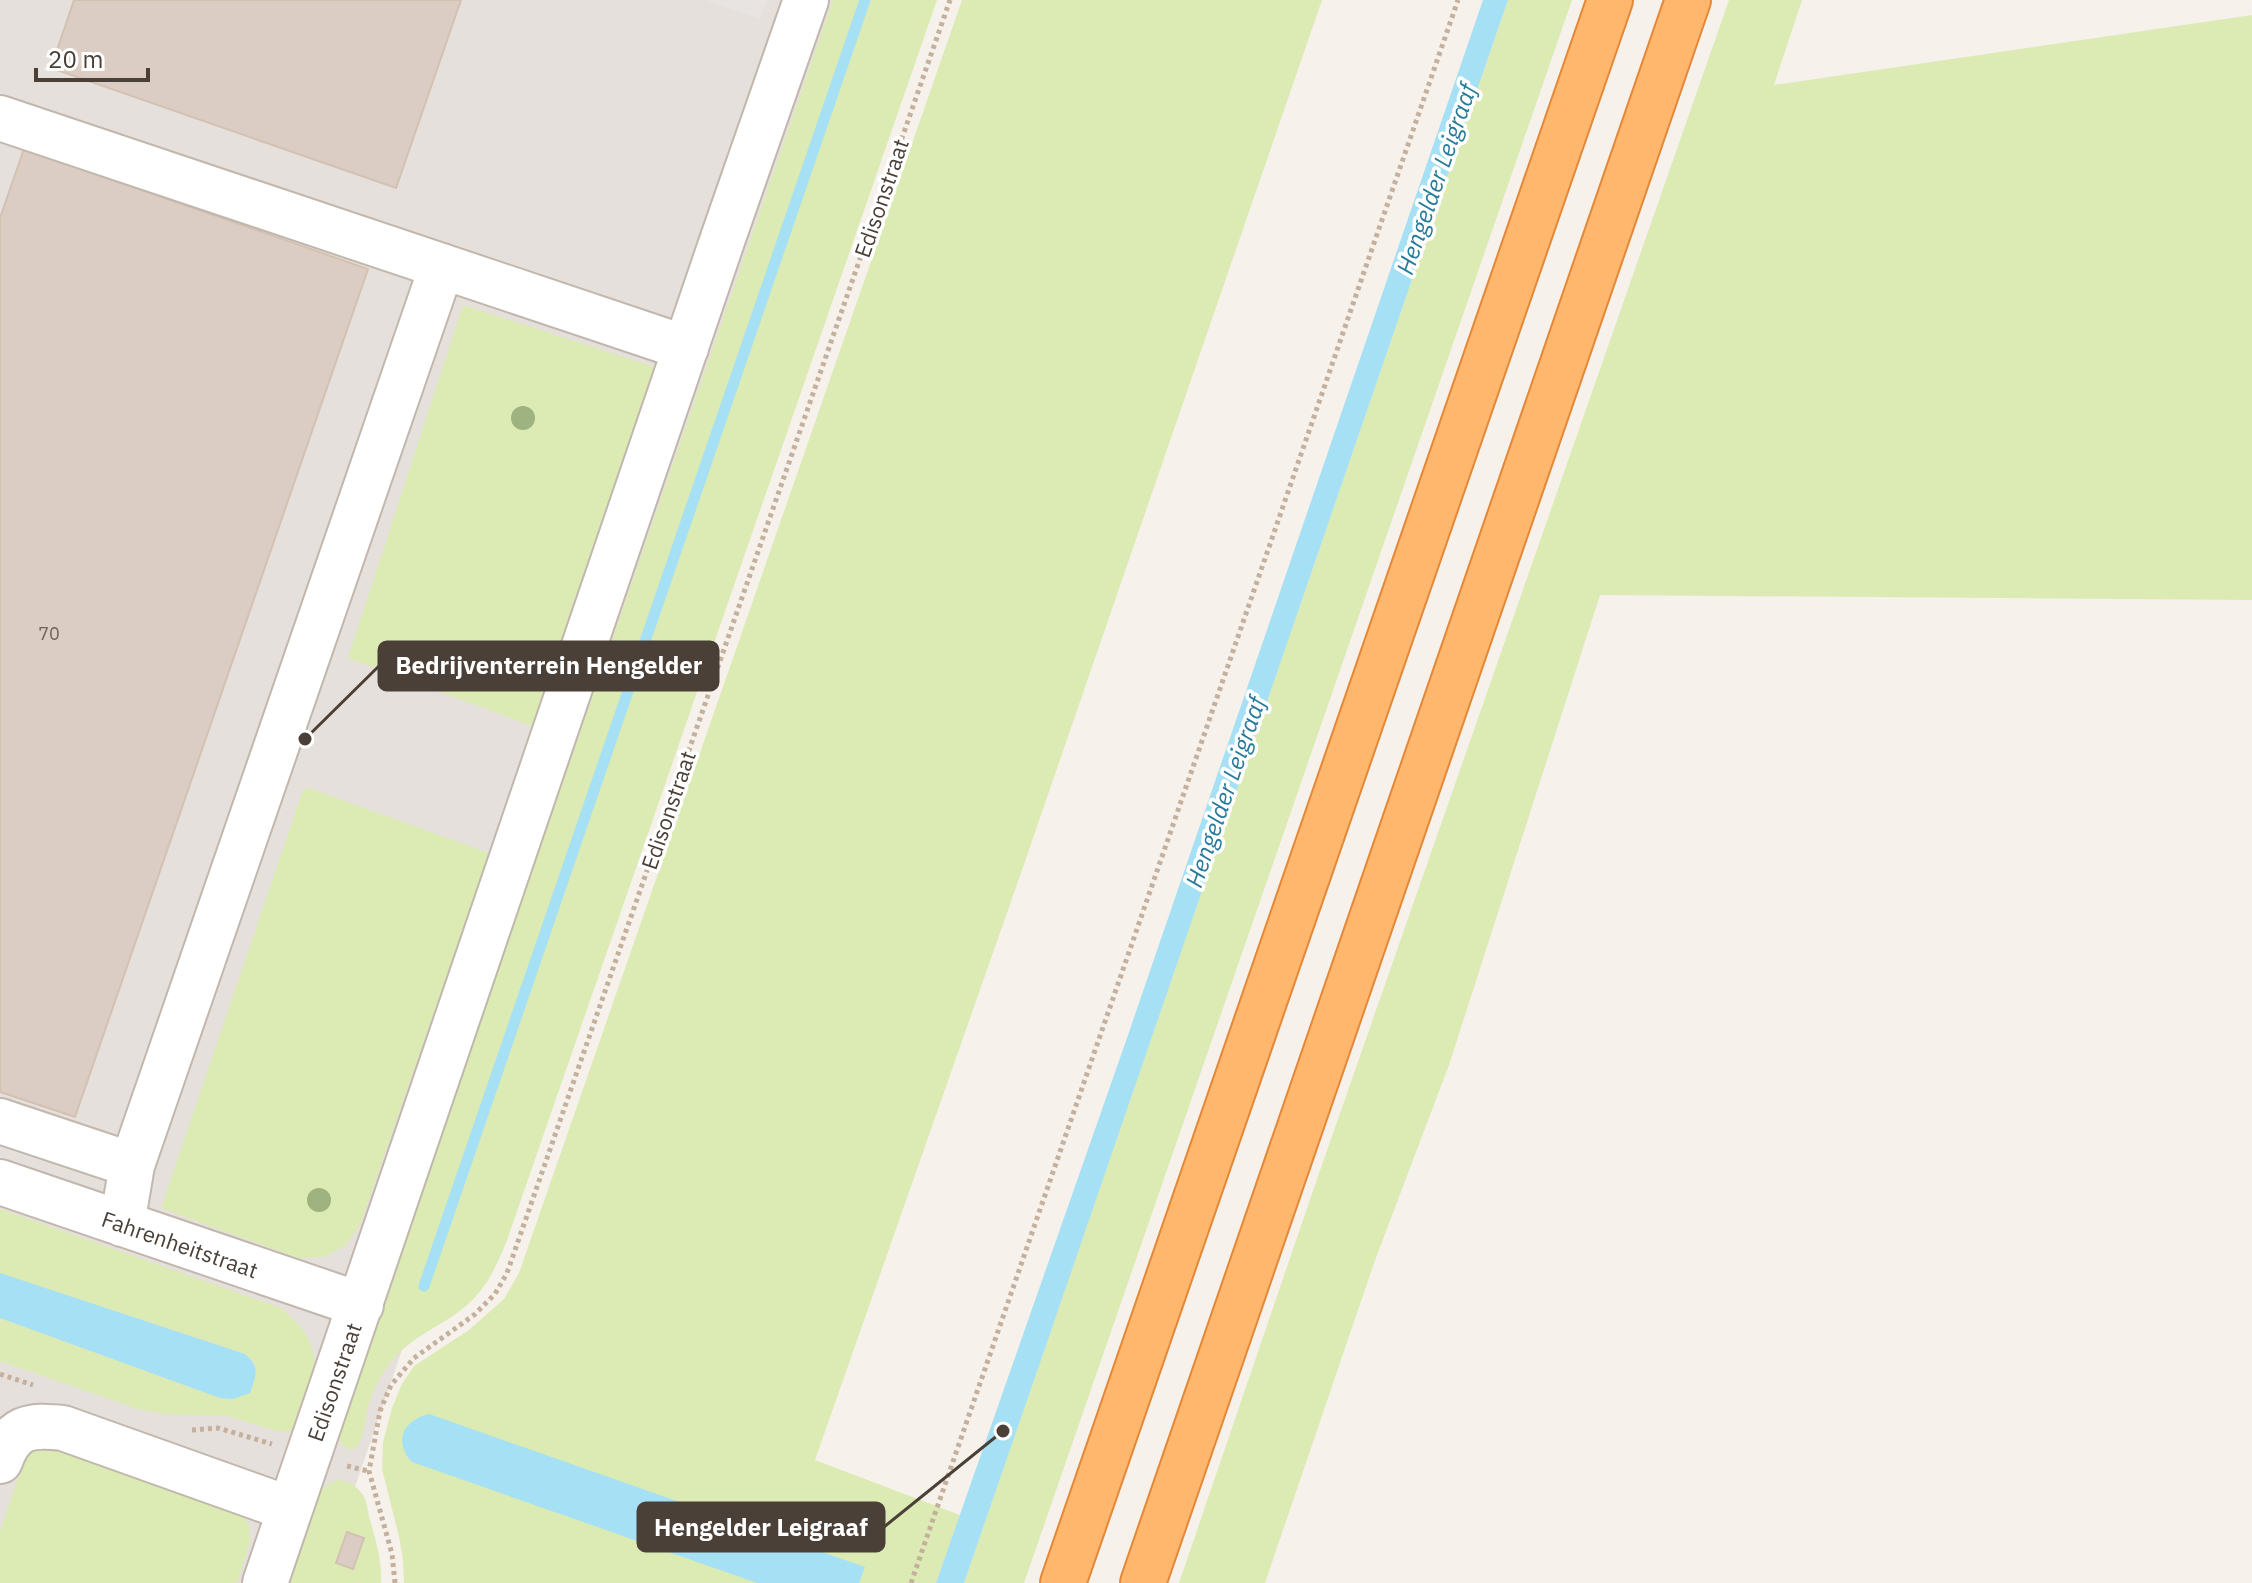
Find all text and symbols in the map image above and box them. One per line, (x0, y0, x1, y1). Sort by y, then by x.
scale bar (36, 32, 148, 82)
text: 20 m (48, 43, 103, 75)
water label: Hengelder Leigraaf (1388, 77, 1484, 279)
street label: Edisonstraat (847, 135, 915, 261)
house number: 70 (38, 622, 60, 645)
callout: Bedrijventerrein Hengelder (379, 642, 718, 690)
text: Bedrijventerrein Hengelder (395, 649, 703, 681)
water label: Hengelder Leigraaf (1177, 690, 1273, 892)
street label: Edisonstraat (634, 747, 702, 873)
street label: Fahrenheitstraat (98, 1204, 262, 1284)
street label: Edisonstraat (300, 1319, 368, 1445)
callout: Hengelder Leigraaf (638, 1503, 884, 1551)
text: Hengelder Leigraaf (654, 1511, 868, 1543)

